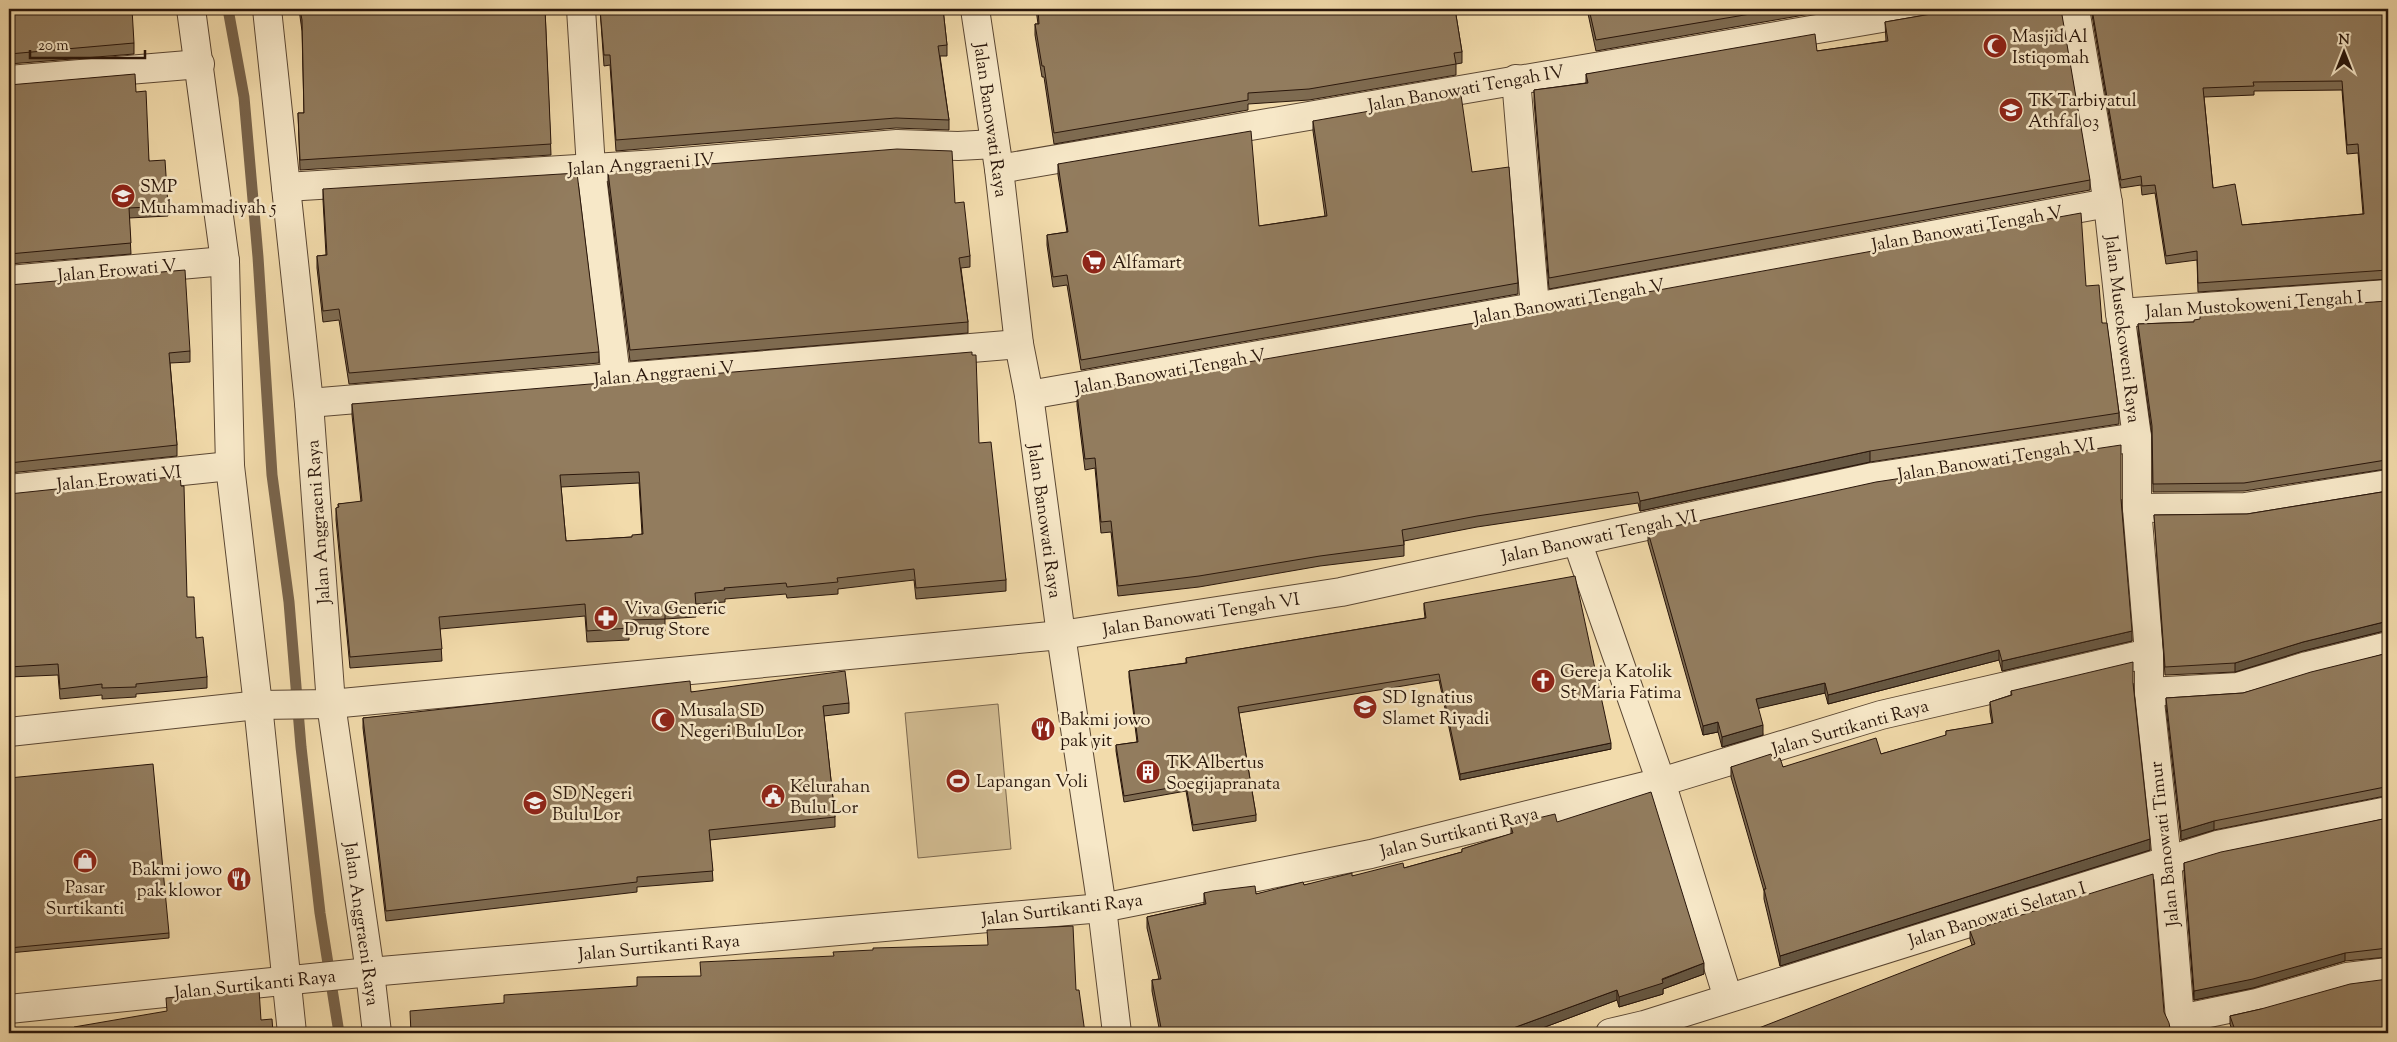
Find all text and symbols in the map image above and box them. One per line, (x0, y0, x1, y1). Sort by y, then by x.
place label: Masjid Al Istiqomah (2012, 25, 2090, 72)
scale bar (30, 28, 145, 60)
north arrow (2320, 28, 2370, 78)
text: N (2338, 31, 2350, 51)
mosque icon: Masjid Al Istiqomah (1982, 33, 2008, 59)
text: 20 m (38, 36, 69, 57)
street label: Jalan Banowati Raya (965, 40, 1013, 199)
street label: Jalan Banowati Tengah IV (1365, 60, 1567, 120)
place label: TK Tarbiyatul Athfal 03 (2028, 89, 2137, 136)
school or university icon: TK Tarbiyatul Athfal 03 (1998, 97, 2024, 123)
street label: Jalan Anggraeni IV (566, 148, 716, 184)
place label: SMP Muhammadiyah 5 (140, 175, 276, 222)
school or university icon: SMP Muhammadiyah 5 (110, 183, 136, 209)
street label: Jalan Banowati Tengah V (1869, 200, 2065, 260)
street label: Jalan Mustokoweni Raya (2096, 233, 2145, 425)
supermarket icon: Alfamart (1081, 249, 1107, 275)
place label: Alfamart (1112, 251, 1182, 277)
street label: Jalan Erowati V (56, 254, 178, 290)
street label: Jalan Banowati Tengah V (1471, 273, 1667, 333)
street label: Jalan Mustokoweni Tengah I (2144, 285, 2364, 327)
street label: Jalan Banowati Tengah V (1072, 343, 1268, 403)
street label: Jalan Anggraeni V (592, 356, 736, 394)
street label: Jalan Banowati Tengah VI (1895, 433, 2097, 490)
street label: Jalan Anggraeni Raya (301, 439, 339, 606)
street label: Jalan Banowati Raya (1019, 441, 1067, 600)
street label: Jalan Erowati VI (55, 460, 183, 500)
street label: Jalan Banowati Tengah VI (1498, 505, 1700, 572)
street label: Jalan Banowati Tengah VI (1100, 588, 1302, 645)
place label: Viva Generic Drug Store (624, 597, 726, 644)
pharmacy icon: Viva Generic Drug Store (593, 605, 619, 631)
place label: Gereja Katolik St Maria Fatima (1560, 660, 1682, 707)
church icon: Gereja Katolik St Maria Fatima (1530, 668, 1556, 694)
place label: SD Ignatius Slamet Riyadi (1382, 686, 1489, 733)
school or university icon: SD Ignatius Slamet Riyadi (1352, 694, 1378, 720)
street label: Jalan Surtikanti Raya (1768, 694, 1932, 764)
place label: Musala SD Negeri Bulu Lor (680, 699, 804, 746)
mosque icon: Musala SD Negeri Bulu Lor (650, 707, 676, 733)
place label: Bakmi jowo pak yit (1060, 708, 1151, 755)
restaurant icon: Bakmi jowo pak yit (1030, 716, 1056, 742)
place label: TK Albertus Soegijapranata (1166, 751, 1280, 798)
building icon: TK Albertus Soegijapranata (1135, 759, 1161, 785)
street label: Jalan Banowati Timur (2144, 760, 2188, 929)
sports icon: Lapangan Voli (945, 768, 971, 794)
place label: Lapangan Voli (976, 770, 1088, 796)
place label: Kelurahan Bulu Lor (790, 775, 871, 822)
place label: SD Negeri Bulu Lor (552, 782, 632, 829)
public building icon: Kelurahan Bulu Lor (760, 783, 786, 809)
school or university icon: SD Negeri Bulu Lor (522, 790, 548, 816)
street label: Jalan Surtikanti Raya (1377, 802, 1541, 866)
street label: Jalan Anggraeni Raya (336, 840, 384, 1008)
shop icon: Pasar Surtikanti (72, 848, 98, 874)
place label: Bakmi jowo pak klowor (132, 858, 222, 905)
restaurant icon: Bakmi jowo pak klowor (226, 866, 252, 892)
place label: Pasar Surtikanti (46, 876, 124, 923)
street label: Jalan Banowati Selatan I (1905, 876, 2090, 956)
street label: Jalan Surtikanti Raya (979, 888, 1144, 934)
street label: Jalan Surtikanti Raya (576, 929, 741, 969)
street label: Jalan Surtikanti Raya (172, 965, 337, 1008)

